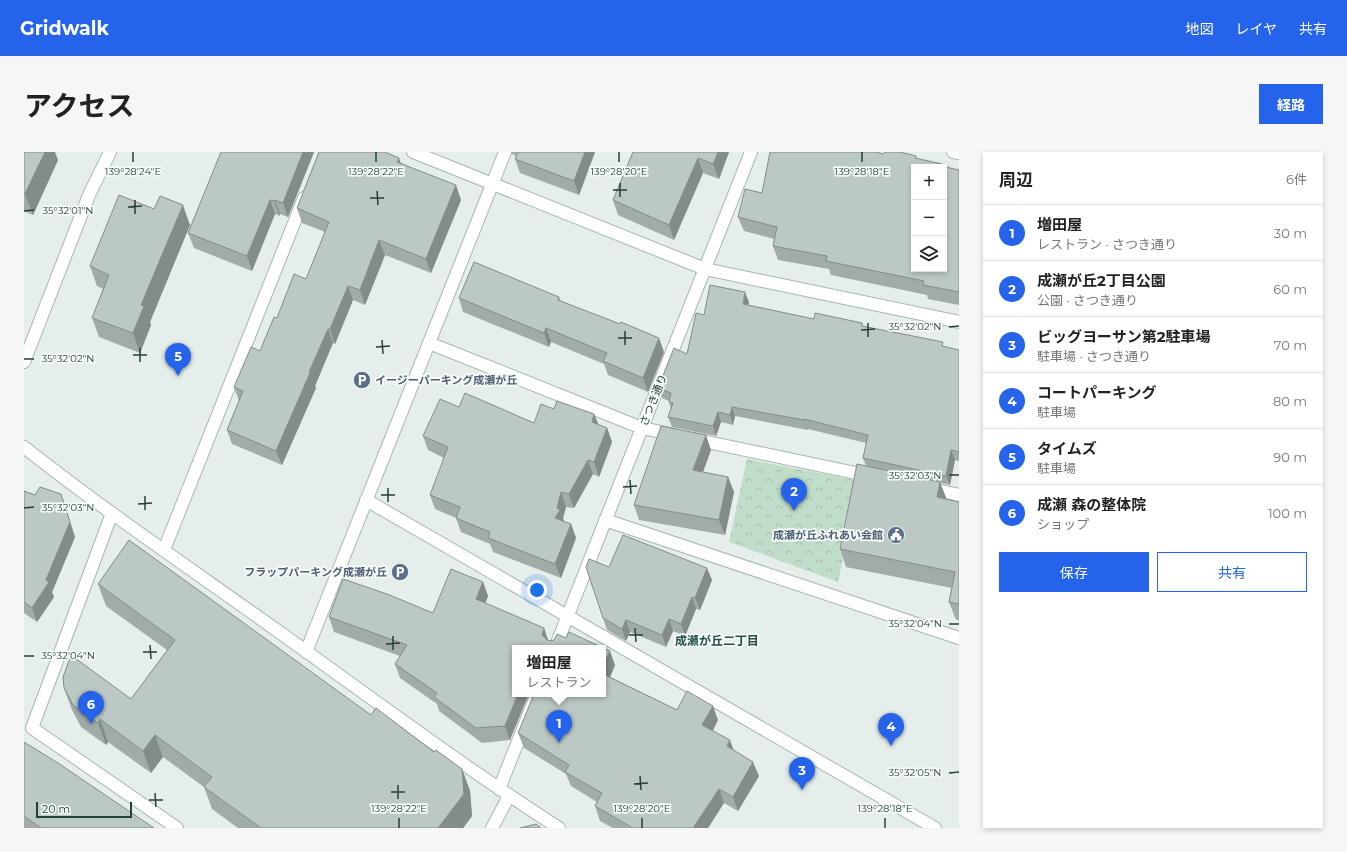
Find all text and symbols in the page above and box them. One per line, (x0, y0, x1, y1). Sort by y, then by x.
text: Gridwalk (20, 17, 109, 40)
text: 地図 (1185, 20, 1213, 38)
text: レイヤ (1235, 20, 1277, 38)
text: 共有 (1299, 20, 1327, 38)
button: 経路 (1259, 84, 1323, 124)
text: アクセス (24, 89, 135, 123)
map controls (911, 164, 947, 272)
button: + (911, 164, 947, 200)
text: 139°28'24"E (105, 165, 162, 178)
text: 139°28'22"E (348, 165, 404, 178)
text: 139°28'20"E (591, 165, 648, 178)
text: 139°28'18"E (835, 165, 890, 178)
text: 周辺 (999, 170, 1033, 190)
text: 6件 (1286, 171, 1307, 187)
button: − (911, 200, 947, 236)
text: 35°32'01"N (43, 204, 93, 217)
text: 増田屋 (1037, 215, 1082, 234)
text: 1 (1009, 225, 1015, 241)
text: 30 m (1274, 225, 1307, 241)
button: layers (911, 236, 947, 272)
text: レストラン · さつき通り (1037, 236, 1177, 252)
text: 成瀬が丘2丁目公園 (1037, 271, 1166, 290)
text: 2 (1008, 281, 1016, 297)
text: 60 m (1273, 281, 1307, 297)
text: 公園 · さつき通り (1037, 292, 1138, 308)
text: 35°32'02"N (889, 320, 941, 333)
text: ビッグヨーサン第2駐車場 (1037, 327, 1211, 346)
text: 3 (1008, 337, 1016, 353)
text: 70 m (1274, 337, 1307, 353)
pin: 5 (165, 343, 191, 376)
text: 駐車場 · さつき通り (1037, 348, 1151, 364)
text: 35°32'02"N (42, 352, 94, 365)
parking icon: イージーパーキング成瀬が丘 (352, 370, 372, 390)
street label: さつき通り (636, 372, 670, 428)
place label: イージーパーキング成瀬が丘 (375, 373, 517, 387)
text: コートパーキング (1037, 383, 1157, 402)
text: 4 (1008, 393, 1016, 409)
text: 80 m (1273, 393, 1307, 409)
text: 駐車場 (1037, 404, 1076, 420)
text: タイムズ (1037, 439, 1097, 458)
text: 5 (1008, 449, 1016, 465)
text: 90 m (1273, 449, 1307, 465)
text: 駐車場 (1037, 460, 1076, 476)
text: 35°32'03"N (889, 469, 941, 482)
pin: 2 (781, 478, 807, 511)
text: 成瀬 森の整体院 (1037, 495, 1146, 514)
text: 35°32'03"N (42, 501, 94, 514)
text: 6 (1008, 505, 1016, 521)
text: 100 m (1268, 505, 1307, 521)
text: ショップ (1037, 516, 1089, 532)
public building icon: 成瀬が丘ふれあい会館 (886, 525, 906, 545)
place label: 成瀬が丘ふれあい会館 (773, 528, 883, 542)
button: 保存 (999, 552, 1149, 592)
button: 共有 (1157, 552, 1307, 592)
parking icon: フラップパーキング成瀬が丘 (390, 562, 410, 582)
place label: フラップパーキング成瀬が丘 (244, 565, 387, 579)
your location (527, 580, 547, 600)
text: 35°32'04"N (888, 617, 942, 630)
district label: 成瀬が丘二丁目 (675, 633, 759, 648)
popup (512, 645, 606, 697)
text: 35°32'04"N (41, 649, 95, 662)
text: 増田屋 (526, 653, 572, 672)
text: レストラン (526, 674, 592, 690)
pin: 6 (78, 691, 104, 724)
pin: 1 (546, 710, 572, 743)
pin: 4 (878, 713, 904, 746)
pin: 3 (789, 757, 815, 790)
text: 35°32'05"N (889, 766, 941, 779)
scale bar (36, 800, 132, 819)
text: 20 m (42, 802, 70, 816)
text: 139°28'22"E (371, 802, 427, 815)
text: 139°28'20"E (614, 802, 671, 815)
text: 139°28'18"E (858, 802, 913, 815)

